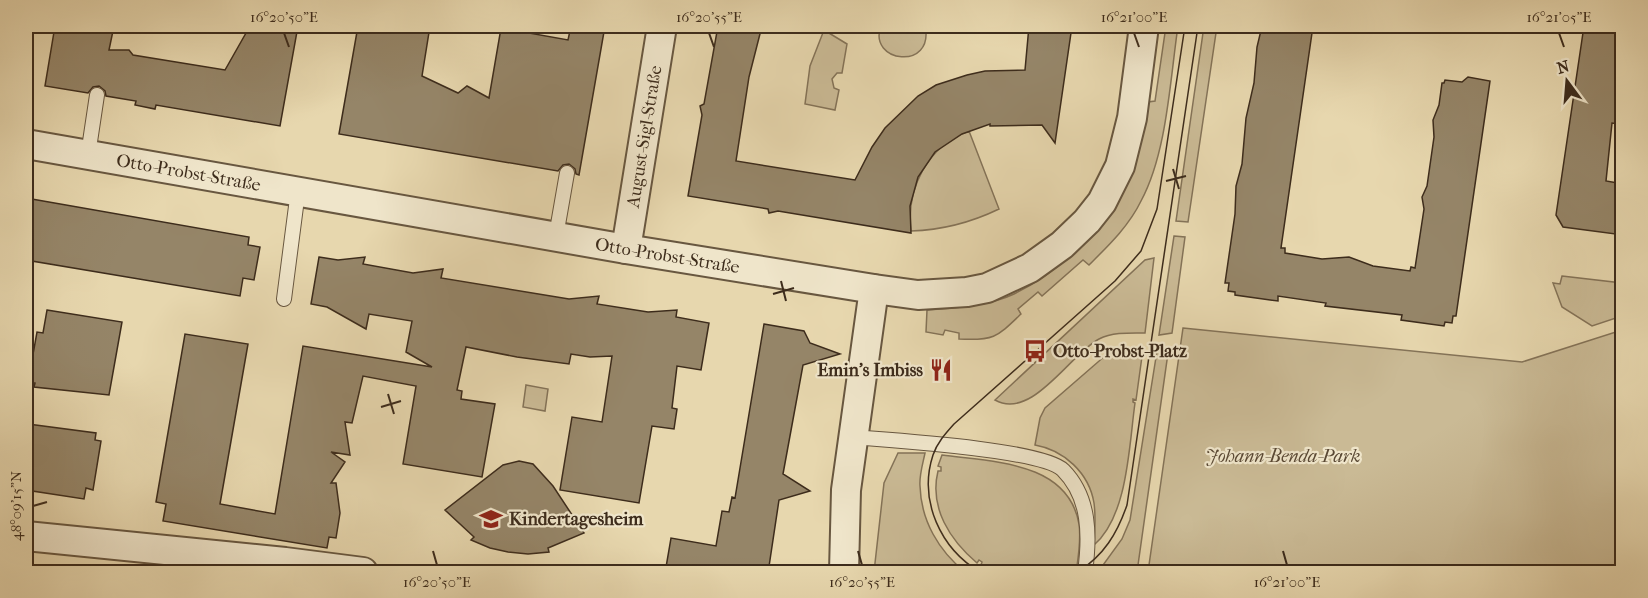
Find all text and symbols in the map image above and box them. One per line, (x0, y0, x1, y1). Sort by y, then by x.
text: 16°20'50"E (250, 8, 318, 26)
text: 16°20'55"E (676, 8, 742, 26)
text: 16°21'00"E (1101, 8, 1167, 26)
text: 16°21'05"E (1527, 8, 1591, 26)
north arrow (1537, 51, 1597, 111)
text: N (1555, 56, 1572, 78)
street label: August-Sigl-Straße (623, 64, 667, 210)
street label: Otto-Probst-Straße (115, 150, 262, 196)
street label: Otto-Probst-Straße (593, 234, 741, 278)
bus stop icon: Otto-Probst-Platz (1022, 338, 1048, 364)
place label: Otto-Probst-Platz (1053, 341, 1187, 362)
restaurant icon: Emin's Imbiss (928, 357, 954, 383)
place label: Emin's Imbiss (817, 360, 923, 381)
park label: Johann-Benda-Park (1206, 446, 1360, 467)
text: 48°09'15"N (7, 470, 25, 541)
school or university icon: Kindertagesheim (478, 506, 504, 532)
place label: Kindertagesheim (509, 509, 644, 530)
text: 16°20'50"E (403, 573, 471, 591)
text: 16°20'55"E (829, 573, 895, 591)
text: 16°21'00"E (1254, 573, 1320, 591)

